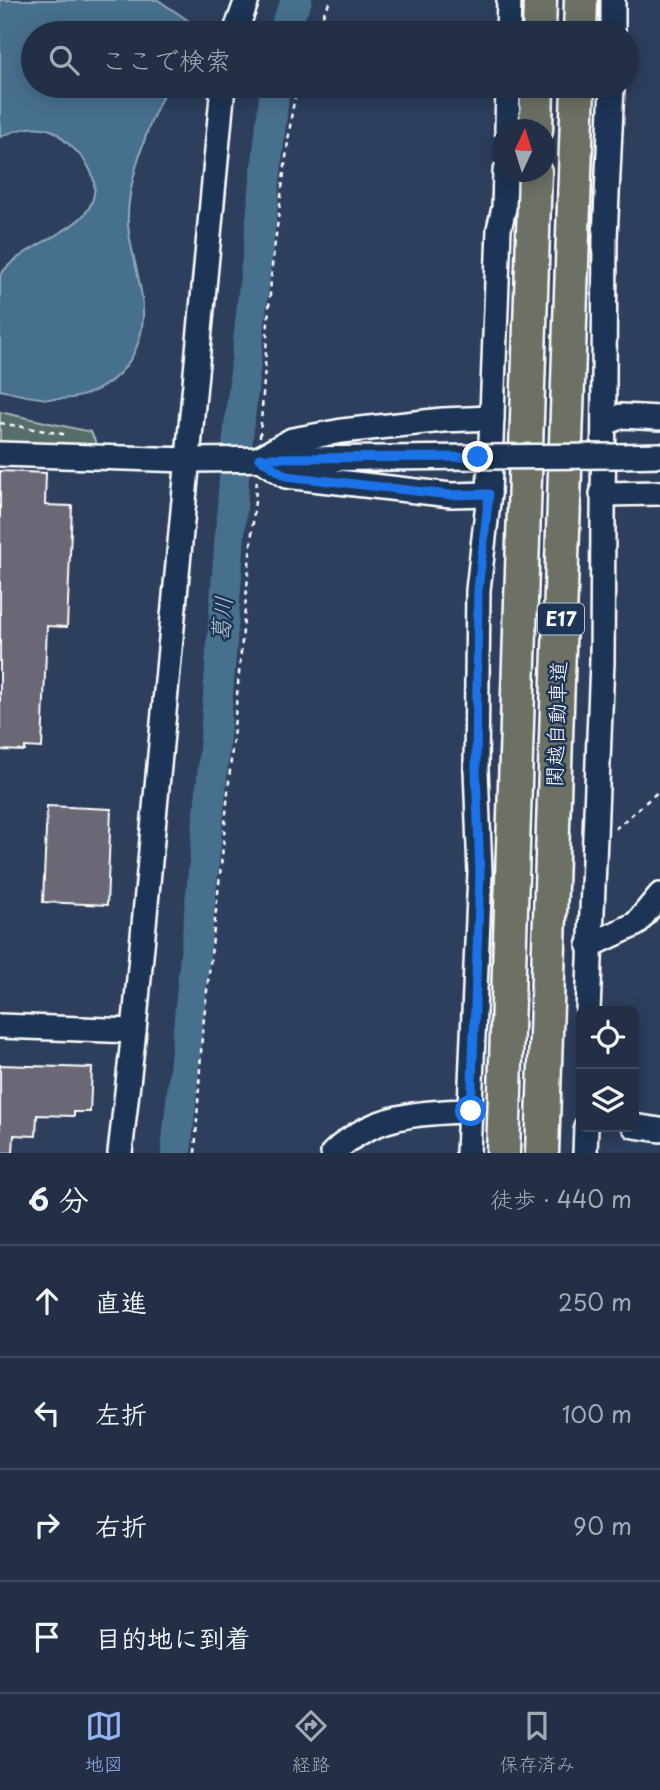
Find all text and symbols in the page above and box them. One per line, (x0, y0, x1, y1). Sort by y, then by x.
search box (21, 21, 639, 98)
text: ここで検索 (101, 40, 231, 79)
icon: search (45, 41, 83, 79)
north arrow (492, 119, 555, 182)
route end (462, 441, 493, 472)
water label: 葛川 (201, 594, 240, 643)
road number: E17 (538, 604, 584, 634)
street label: 関越自動車道 (537, 660, 573, 787)
map controls (576, 1006, 639, 1132)
button: locate (576, 1006, 639, 1069)
button: layers (576, 1069, 639, 1132)
route start (455, 1095, 486, 1126)
text: 6 分 (28, 1176, 89, 1221)
text: 徒歩 · 440 m (490, 1181, 632, 1216)
icon: ahead (28, 1282, 66, 1320)
text: 直進 (95, 1282, 147, 1321)
text: 250 m (558, 1284, 632, 1319)
icon: left (28, 1394, 66, 1432)
text: 左折 (95, 1394, 147, 1433)
text: 100 m (562, 1396, 632, 1431)
icon: right (28, 1506, 66, 1544)
text: 右折 (95, 1506, 147, 1545)
text: 90 m (573, 1508, 632, 1543)
icon: arrive (28, 1618, 66, 1656)
text: 目的地に到着 (95, 1618, 251, 1657)
tab: 地図 (85, 1707, 123, 1777)
tab: 経路 (292, 1707, 330, 1777)
tab: 保存済み (499, 1707, 575, 1777)

